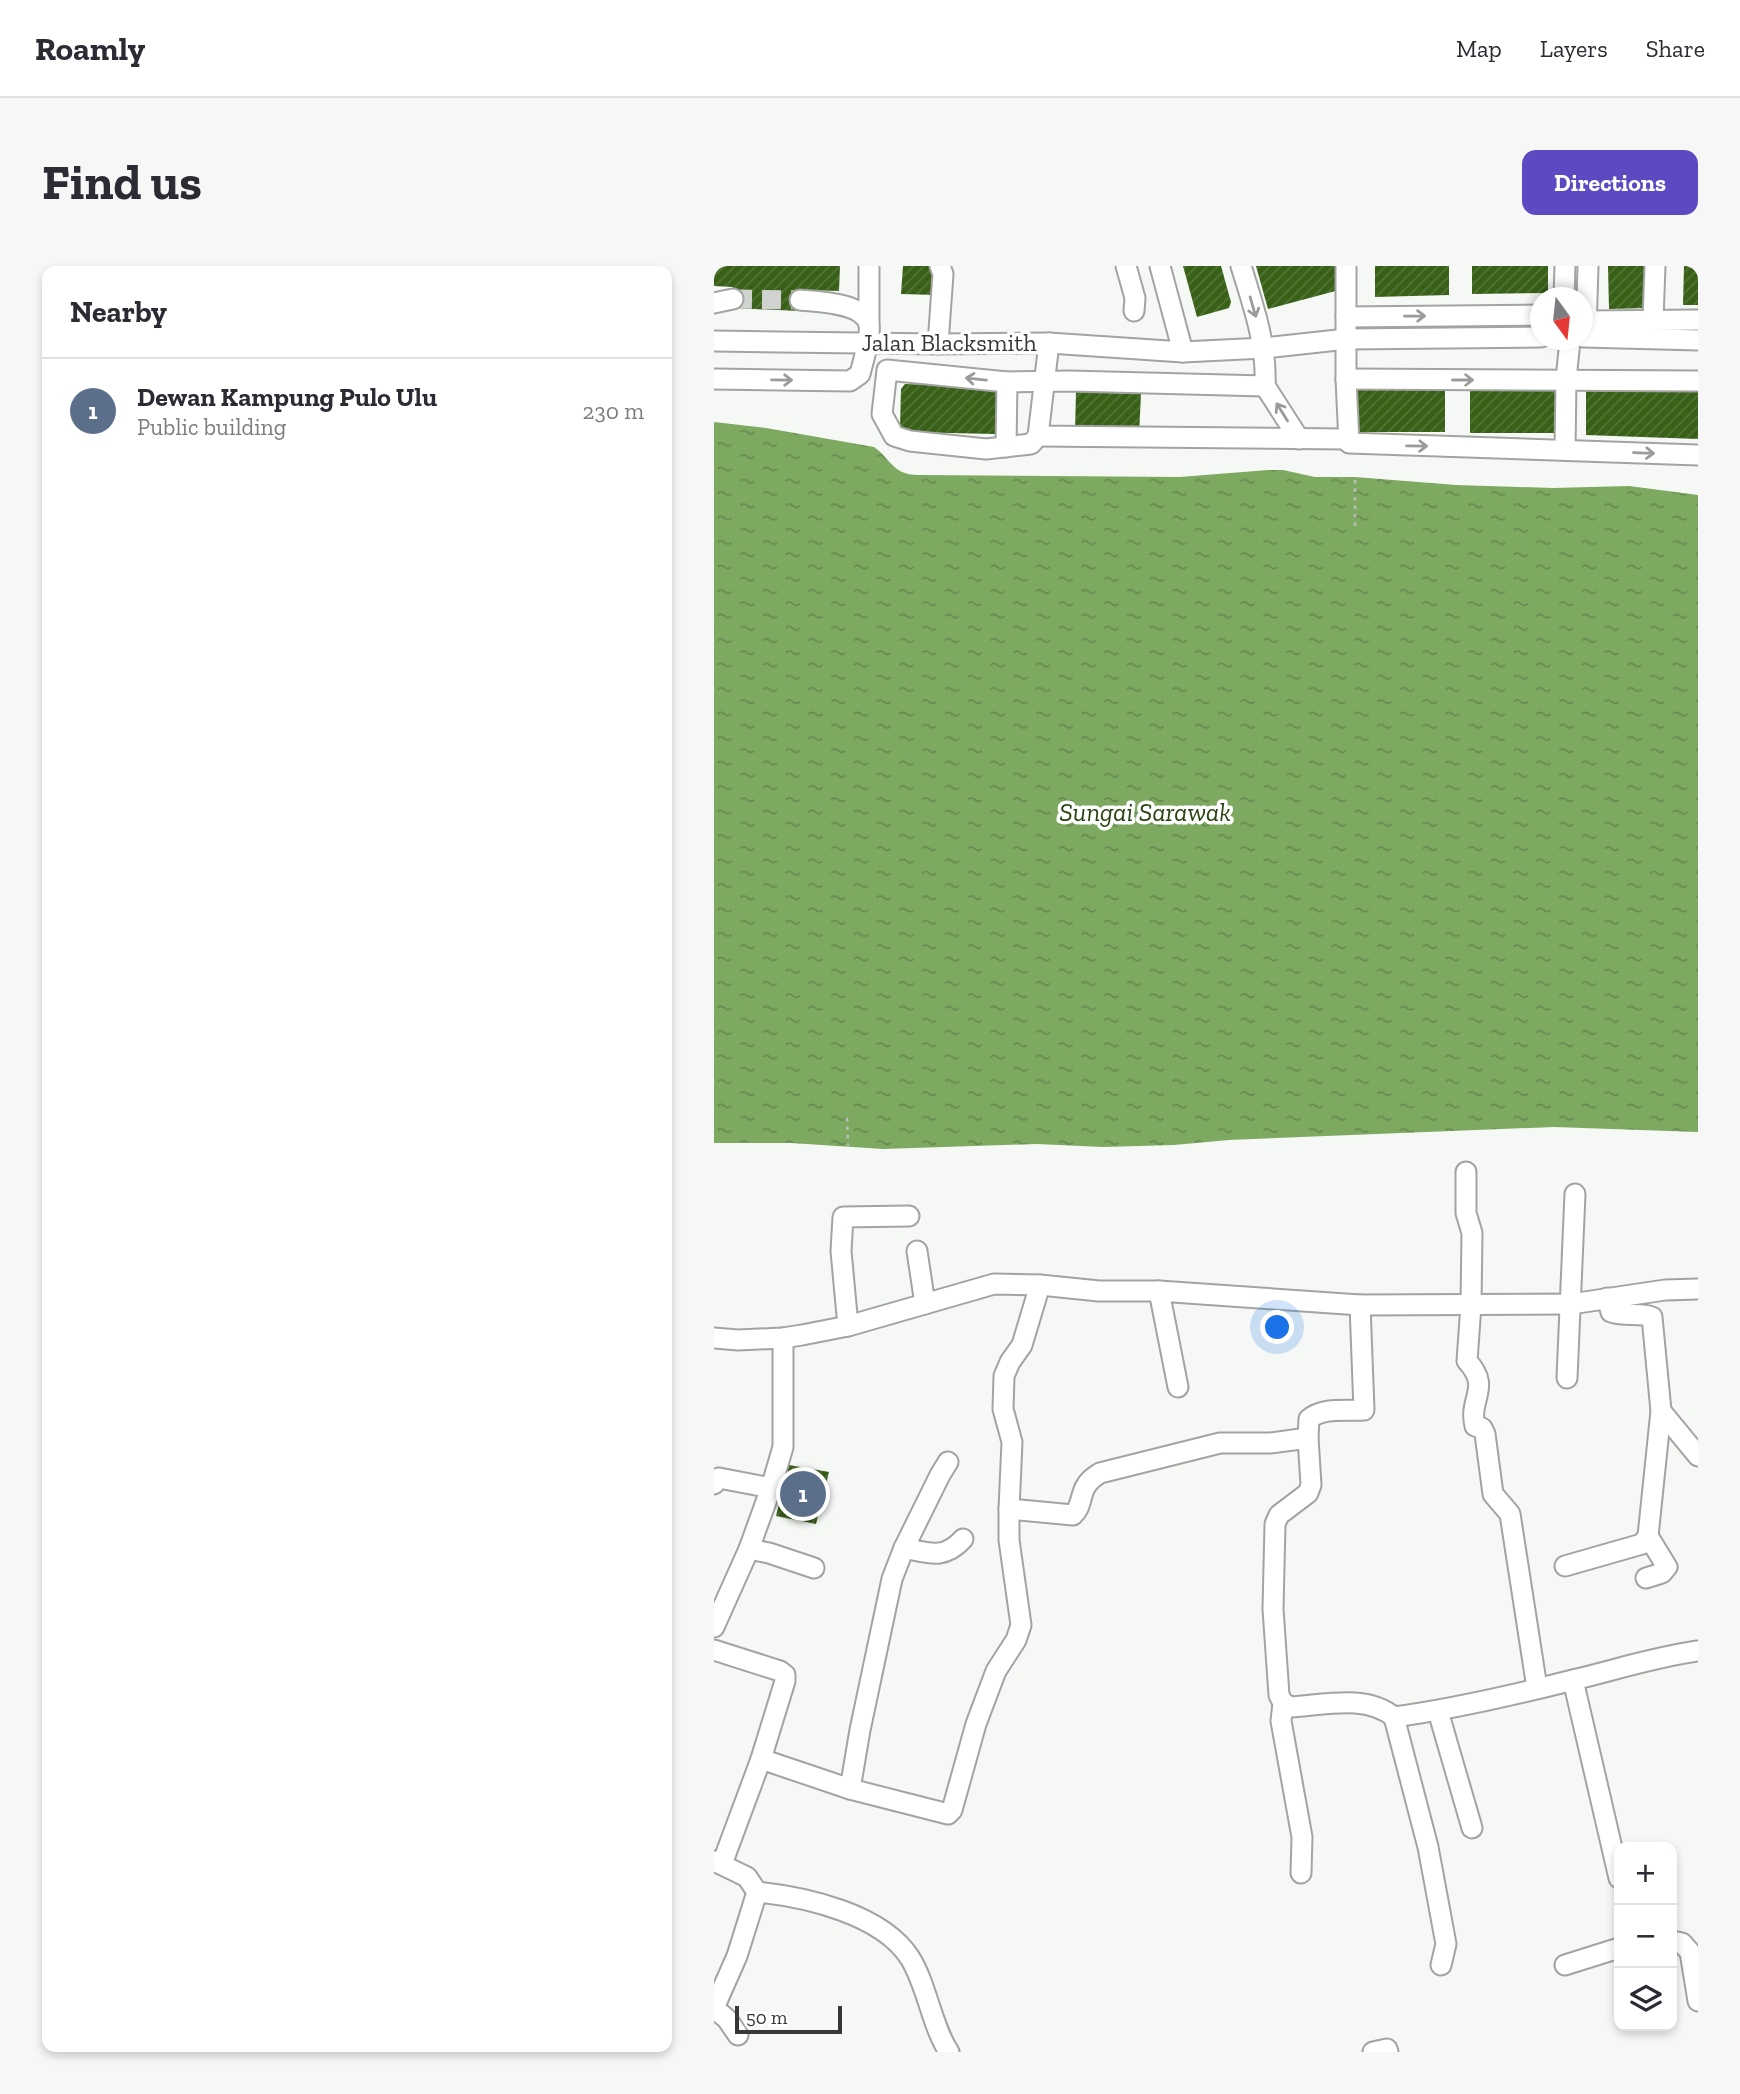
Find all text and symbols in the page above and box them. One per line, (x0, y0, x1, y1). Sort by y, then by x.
text: Roamly (35, 29, 145, 68)
text: Map (1456, 34, 1502, 63)
text: Layers (1540, 34, 1608, 63)
text: Share (1646, 34, 1705, 63)
button: Directions (1522, 150, 1698, 215)
text: Find us (42, 153, 202, 212)
north arrow (1530, 287, 1593, 350)
text: Nearby (70, 294, 167, 330)
one-way arrow (1248, 295, 1261, 317)
one-way arrow (1403, 309, 1426, 323)
street label: Jalan Blacksmith (861, 328, 1037, 357)
one-way arrow (965, 372, 987, 385)
one-way arrow (1452, 373, 1475, 387)
one-way arrow (770, 374, 793, 387)
text: Dewan Kampung Pulo Ulu (137, 381, 437, 413)
text: 1 (88, 397, 98, 425)
text: 230 m (583, 397, 644, 425)
one-way arrow (1274, 403, 1288, 423)
text: Public building (137, 413, 286, 441)
one-way arrow (1405, 439, 1428, 453)
one-way arrow (1632, 446, 1655, 459)
water label: Sungai Sarawak (1059, 796, 1231, 828)
your location (1260, 1310, 1294, 1344)
pin: 1 (780, 1468, 826, 1520)
map controls (1614, 1842, 1677, 2031)
button: + (1614, 1842, 1677, 1905)
button: − (1614, 1905, 1677, 1968)
button: layers (1614, 1968, 1677, 2031)
scale bar (735, 2003, 842, 2035)
text: 50 m (746, 2006, 787, 2029)

